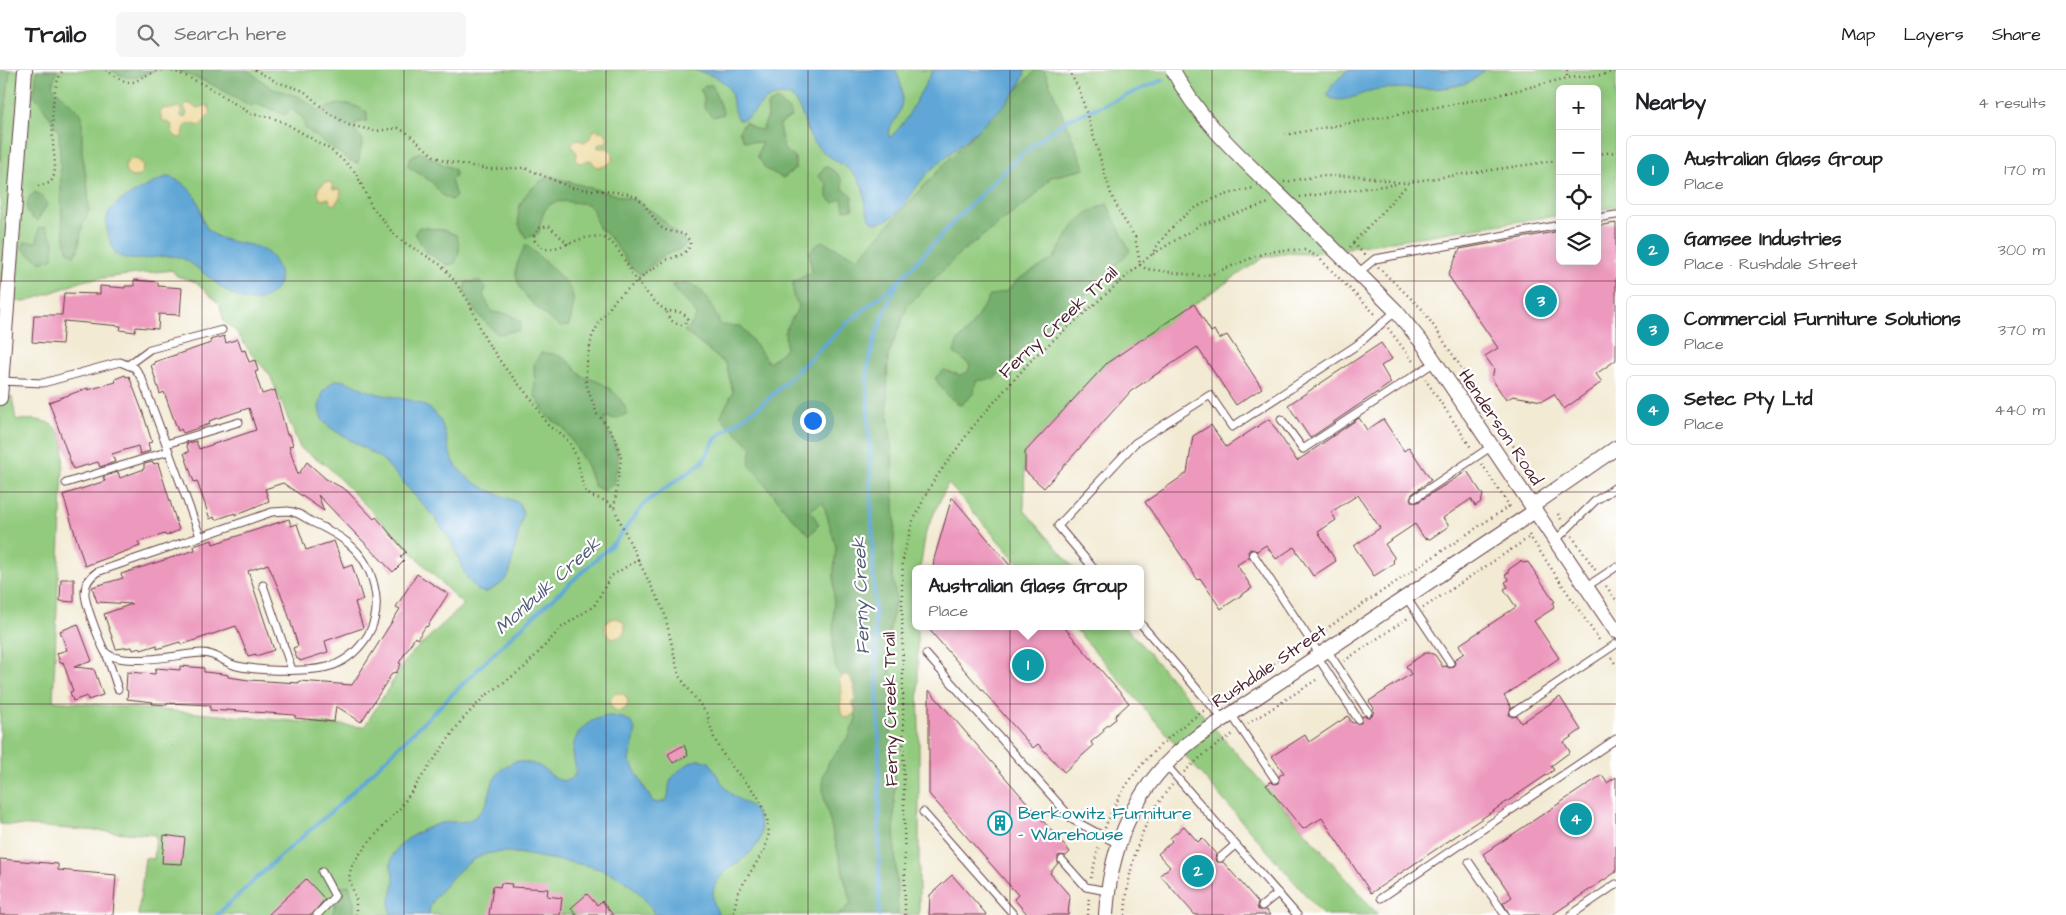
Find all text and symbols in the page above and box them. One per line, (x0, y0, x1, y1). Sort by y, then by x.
search box (116, 12, 466, 57)
text: Trailo (25, 18, 86, 52)
icon: search (134, 21, 162, 49)
text: Search here (174, 21, 286, 48)
text: Map (1841, 22, 1875, 47)
text: Layers (1903, 22, 1964, 47)
text: Share (1992, 22, 2041, 47)
map controls (1556, 85, 1601, 265)
button: + (1556, 85, 1601, 130)
text: Nearby (1636, 88, 1706, 117)
text: 4 results (1978, 92, 2046, 114)
button: − (1556, 130, 1601, 175)
text: Australian Glass Group (1684, 146, 1883, 173)
text: 1 (1652, 159, 1654, 181)
text: 170 m (2004, 159, 2045, 181)
text: Place (1684, 173, 1724, 195)
button: locate (1556, 175, 1601, 220)
button: layers (1556, 220, 1601, 265)
text: Gamsee Industries (1684, 226, 1841, 253)
text: 2 (1648, 239, 1658, 261)
text: 300 m (1998, 239, 2045, 261)
text: Place · Rushdale Street (1684, 253, 1857, 275)
street label: Ferny Creek Trail (993, 260, 1124, 385)
pin: 3 (1525, 282, 1557, 320)
text: Commercial Furniture Solutions (1684, 306, 1961, 333)
text: 3 (1649, 319, 1657, 341)
text: 370 m (1998, 319, 2045, 341)
text: Place (1684, 333, 1724, 355)
street label: Henderson Road (1452, 364, 1549, 490)
text: Setec Pty Ltd (1684, 386, 1813, 413)
text: 4 (1648, 399, 1658, 421)
text: 440 m (1994, 399, 2045, 421)
your location (800, 408, 826, 434)
text: Place (1684, 413, 1724, 435)
water label: Monbulk Creek (489, 531, 607, 641)
water label: Ferny Creek (846, 536, 877, 655)
popup (912, 565, 1144, 630)
text: Australian Glass Group (929, 573, 1127, 600)
text: Place (929, 600, 968, 622)
street label: Rushdale Street (1207, 618, 1332, 714)
street label: Ferny Creek Trail (877, 631, 905, 786)
pin: 1 (1012, 646, 1044, 684)
pin: 4 (1560, 800, 1592, 838)
place label: Berkowitz Furniture - Warehouse (1018, 801, 1192, 847)
building icon: Berkowitz Furniture - Warehouse (987, 810, 1013, 836)
pin: 2 (1182, 852, 1214, 890)

